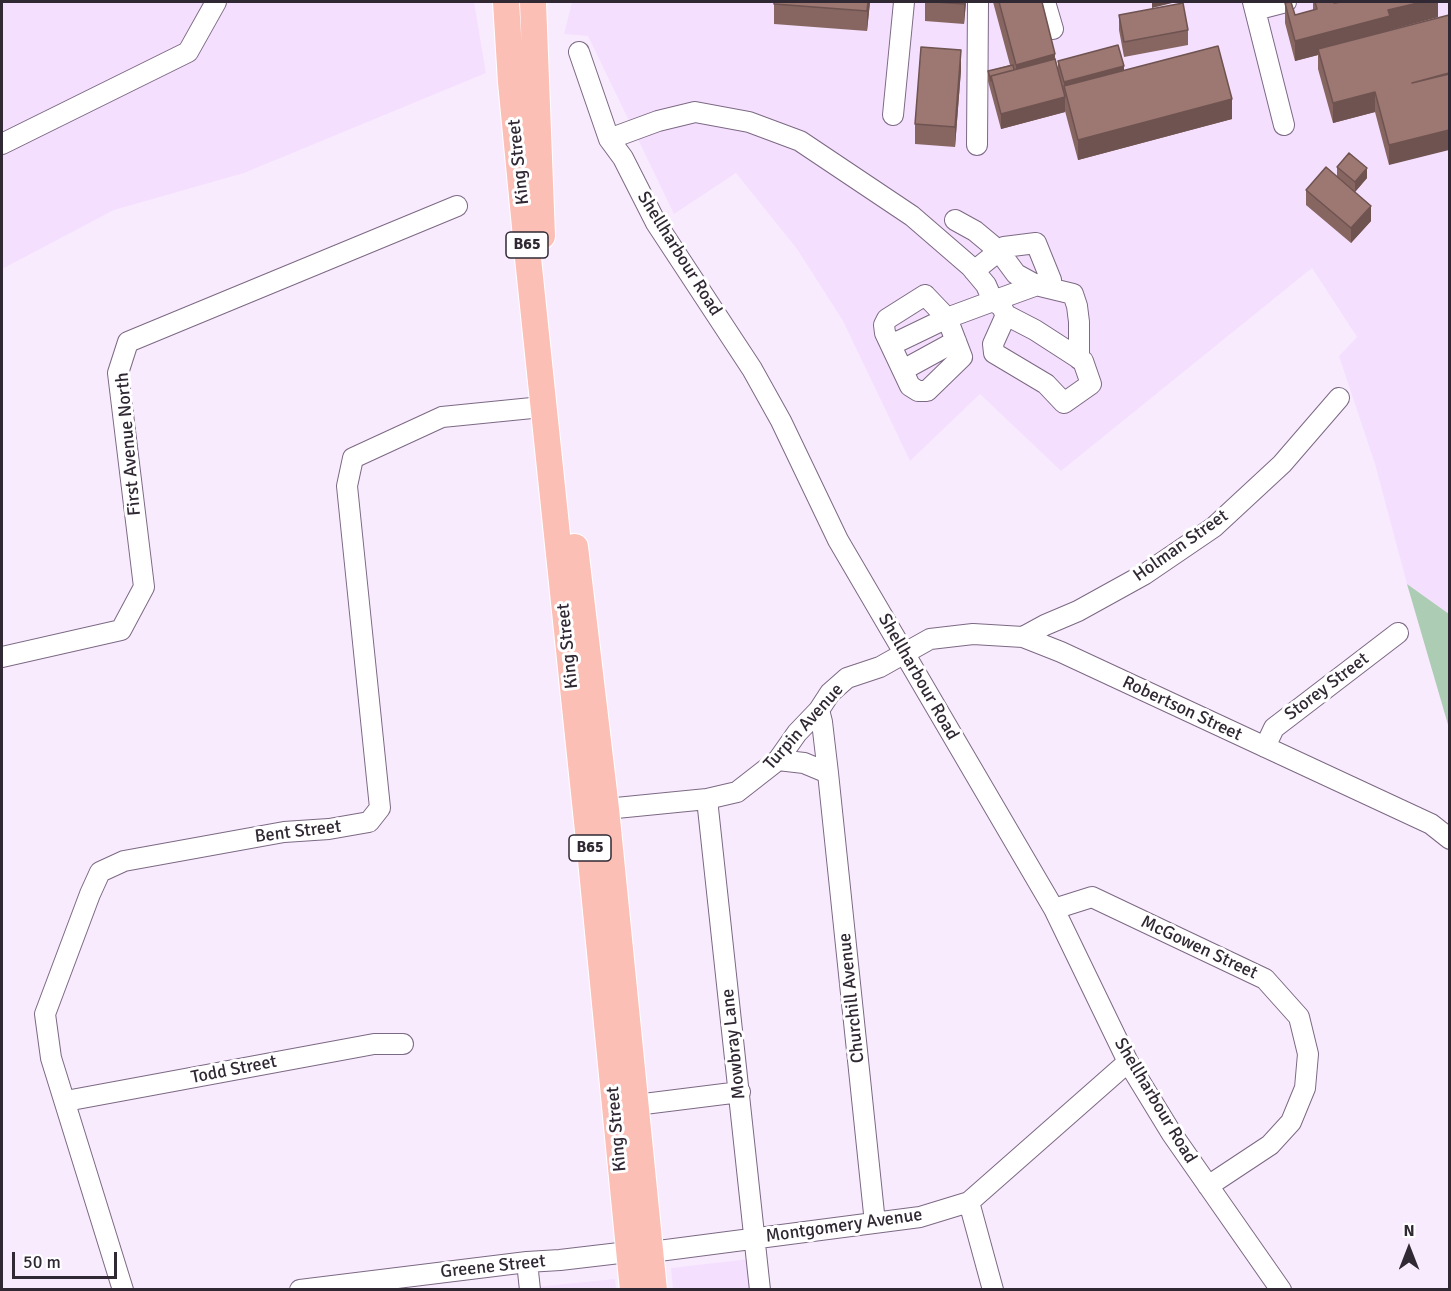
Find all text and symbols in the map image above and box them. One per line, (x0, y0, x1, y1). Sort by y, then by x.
street label: King Street (504, 118, 534, 206)
street label: Shellharbour Road (632, 188, 726, 320)
road number: B65 (506, 232, 548, 258)
street label: First Avenue North (112, 371, 146, 517)
street label: Holman Street (1129, 505, 1233, 587)
street label: King Street (553, 602, 583, 690)
street label: Shellharbour Road (873, 610, 963, 744)
street label: Storey Street (1281, 648, 1373, 726)
street label: Robertson Street (1119, 672, 1245, 746)
street label: Turpin Avenue (760, 680, 848, 774)
street label: Bent Street (254, 816, 342, 848)
road number: B65 (569, 835, 611, 861)
street label: McGowen Street (1137, 912, 1261, 984)
street label: Churchill Avenue (834, 932, 870, 1064)
street label: Mowbray Lane (717, 988, 751, 1100)
street label: Shellharbour Road (1109, 1034, 1201, 1168)
street label: Todd Street (189, 1051, 279, 1089)
street label: King Street (603, 1085, 631, 1173)
street label: Montgomery Avenue (764, 1204, 924, 1248)
north arrow (1379, 1219, 1439, 1279)
text: N (1403, 1221, 1415, 1241)
scale bar (15, 1240, 120, 1278)
text: 50 m (23, 1251, 61, 1273)
street label: Greene Street (439, 1251, 547, 1283)

